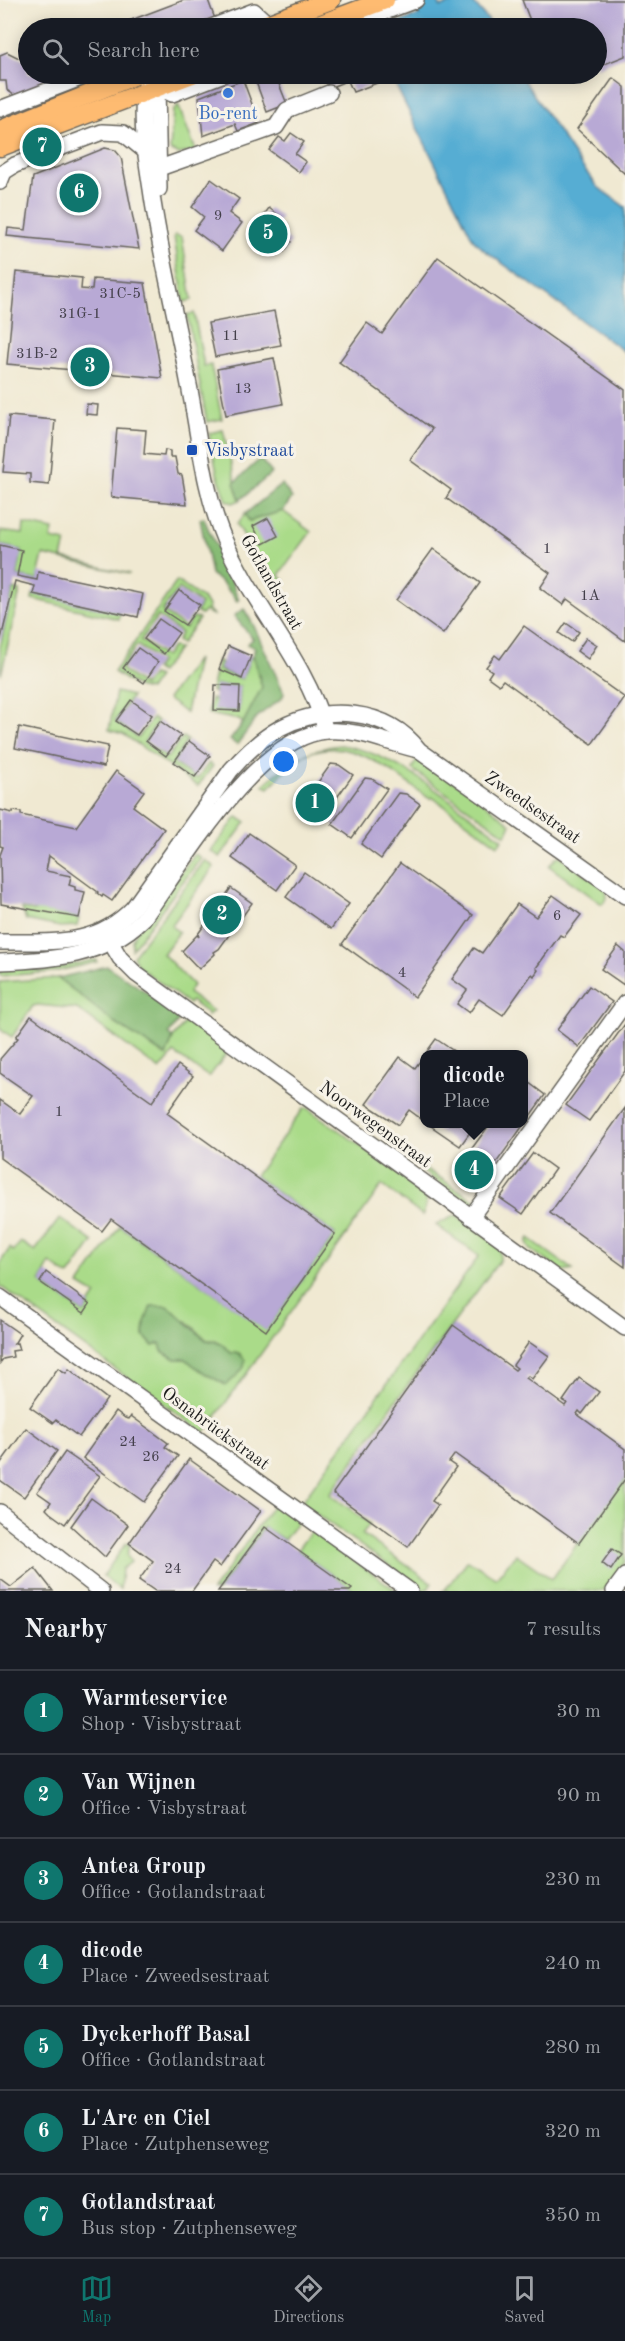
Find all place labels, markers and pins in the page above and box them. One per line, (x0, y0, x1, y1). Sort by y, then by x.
marker: Bo-rent (221, 86, 235, 100)
place label: Bo-rent (198, 105, 258, 123)
pin: 7 (22, 124, 62, 170)
pin: 6 (60, 170, 98, 216)
pin: 5 (248, 212, 288, 256)
pin: 3 (70, 344, 110, 389)
place label: Visbystraat (204, 442, 294, 460)
marker: Visbystraat (185, 443, 199, 457)
pin: 1 (296, 780, 334, 826)
pin: 2 (202, 892, 242, 938)
pin: 4 (454, 1148, 494, 1192)

